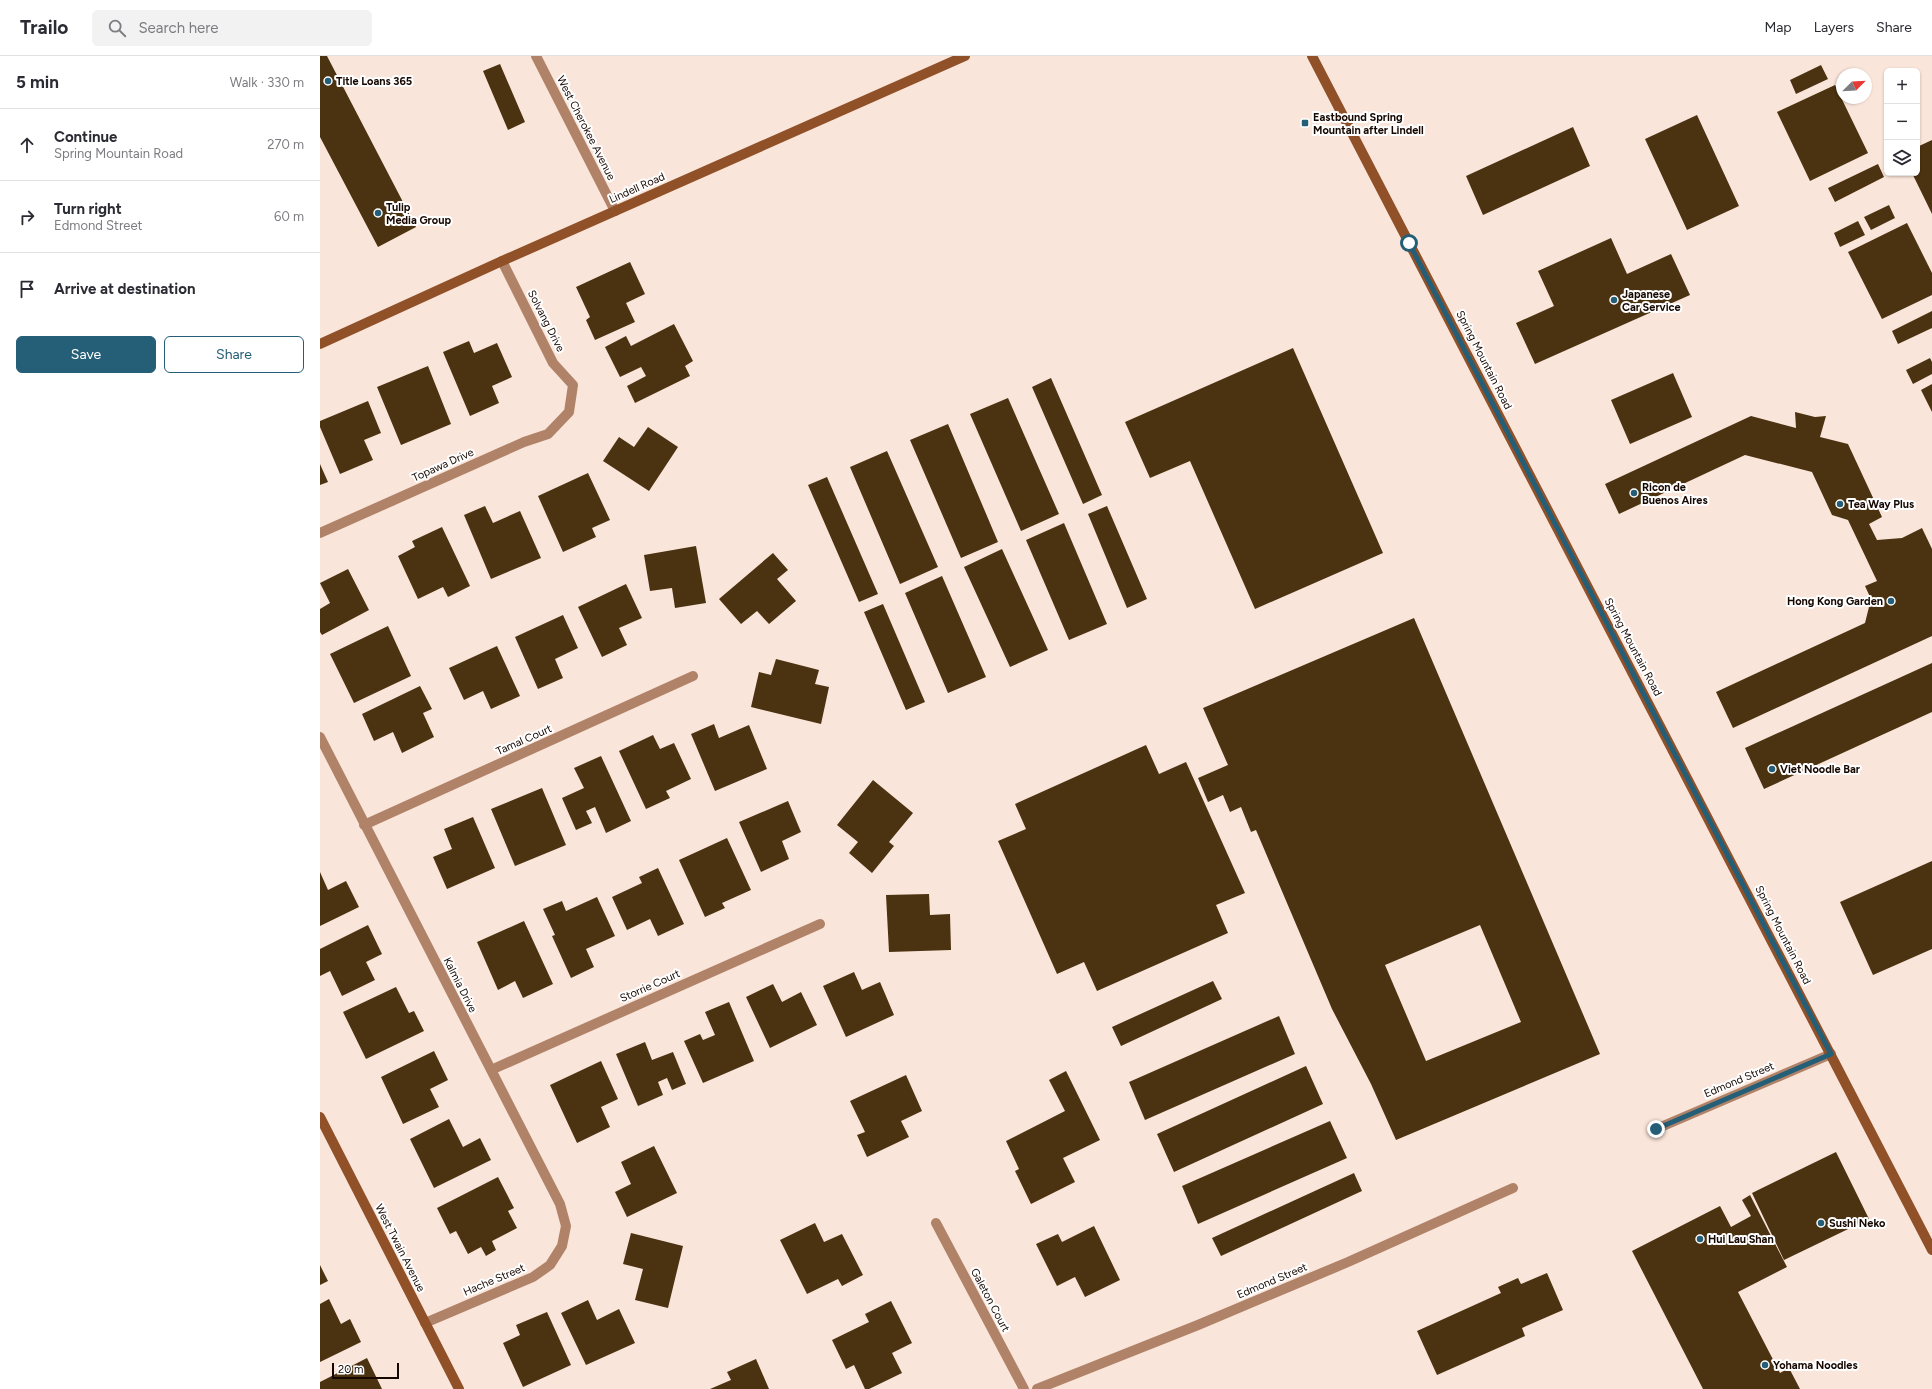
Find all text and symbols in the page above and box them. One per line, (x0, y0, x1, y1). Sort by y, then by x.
search box (92, 10, 372, 46)
text: Trailo (20, 16, 68, 39)
icon: search (106, 17, 128, 39)
text: Search here (138, 19, 219, 37)
text: Map (1764, 19, 1792, 36)
text: Layers (1814, 19, 1854, 36)
text: Share (1876, 19, 1912, 36)
north arrow (1836, 68, 1872, 104)
map controls (1884, 68, 1920, 176)
button: + (1884, 68, 1920, 104)
text: 5 min (16, 72, 59, 92)
street label: West Cherokee Avenue (554, 74, 618, 182)
text: Walk · 330 m (230, 75, 304, 90)
place label: Title Loans 365 (336, 75, 412, 88)
marker: Title Loans 365 (323, 76, 333, 86)
button: − (1884, 104, 1920, 140)
place label: Eastbound Spring Mountain after Lindell (1313, 111, 1424, 137)
marker: Eastbound Spring Mountain after Lindell (1300, 118, 1310, 128)
text: Continue (54, 128, 117, 146)
icon: ahead (16, 134, 38, 156)
text: 270 m (267, 137, 304, 152)
button: layers (1884, 140, 1920, 176)
text: Spring Mountain Road (54, 146, 183, 161)
street label: Lindell Road (607, 170, 667, 206)
text: Turn right (54, 200, 122, 218)
place label: Tulip Media Group (386, 201, 451, 227)
icon: right (16, 206, 38, 228)
marker: Tulip Media Group (373, 208, 383, 218)
text: 60 m (274, 209, 304, 224)
text: Edmond Street (54, 218, 142, 233)
route start (1400, 234, 1418, 252)
icon: arrive (16, 278, 38, 300)
text: Arrive at destination (54, 280, 195, 298)
street label: Solvang Drive (525, 288, 567, 354)
place label: Japanese Car Service (1622, 288, 1681, 314)
marker: Japanese Car Service (1609, 295, 1619, 305)
street label: Spring Mountain Road (1453, 308, 1515, 412)
button: Save (16, 336, 156, 373)
button: Share (164, 336, 304, 373)
street label: Topawa Drive (410, 446, 476, 484)
place label: Ricon de Buenos Aires (1642, 481, 1708, 507)
marker: Ricon de Buenos Aires (1629, 488, 1639, 498)
place label: Tea Way Plus (1848, 498, 1914, 511)
marker: Tea Way Plus (1835, 499, 1845, 509)
place label: Hong Kong Garden (1787, 595, 1883, 608)
street label: Spring Mountain Road (1602, 596, 1664, 698)
marker: Hong Kong Garden (1886, 596, 1896, 606)
street label: Tamal Court (494, 722, 554, 758)
place label: Viet Noodle Bar (1780, 763, 1861, 776)
marker: Viet Noodle Bar (1767, 764, 1777, 774)
street label: Spring Mountain Road (1752, 883, 1814, 987)
street label: Kalmia Drive (441, 955, 479, 1015)
street label: Storrie Court (618, 967, 682, 1005)
street label: Edmond Street (1702, 1059, 1776, 1101)
route end (1647, 1120, 1665, 1138)
street label: West Twain Avenue (372, 1202, 428, 1294)
place label: Sushi Neko (1829, 1217, 1886, 1230)
marker: Sushi Neko (1816, 1218, 1826, 1228)
place label: Hui Lau Shan (1708, 1233, 1774, 1246)
marker: Hui Lau Shan (1695, 1234, 1705, 1244)
street label: Edmond Street (1235, 1260, 1309, 1302)
street label: Hache Street (461, 1261, 527, 1299)
street label: Galeton Court (968, 1266, 1012, 1334)
place label: Yohama Noodles (1773, 1359, 1858, 1372)
marker: Yohama Noodles (1760, 1360, 1770, 1370)
scale bar (332, 1361, 399, 1380)
text: 20 m (338, 1363, 363, 1376)

